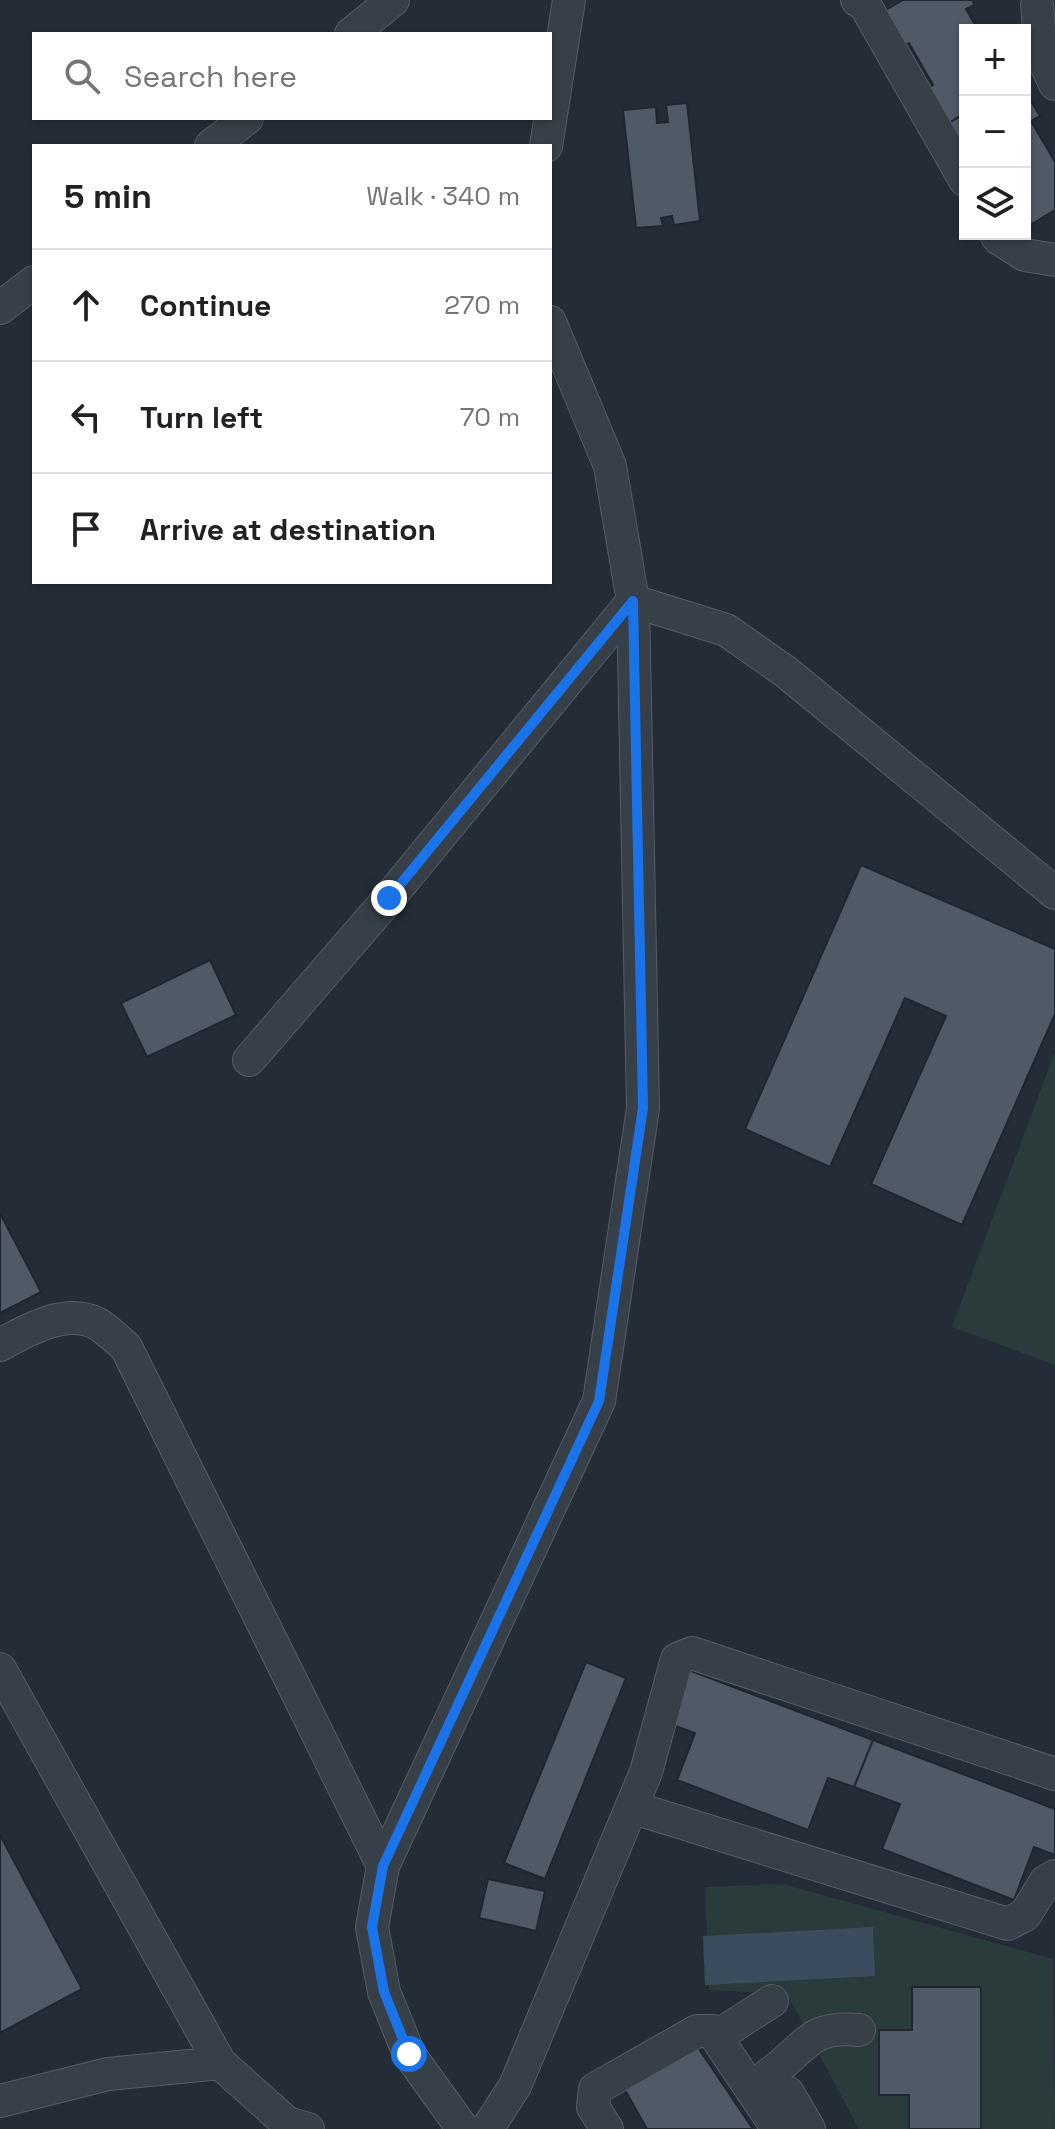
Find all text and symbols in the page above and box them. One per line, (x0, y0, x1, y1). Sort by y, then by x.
map controls (959, 24, 1031, 240)
button: + (959, 24, 1031, 96)
search box (32, 32, 552, 120)
icon: search (60, 54, 104, 98)
text: Search here (124, 57, 297, 96)
button: − (959, 96, 1031, 168)
button: layers (959, 168, 1031, 240)
text: 5 min (64, 175, 152, 218)
text: Walk · 340 m (366, 179, 520, 213)
icon: ahead (64, 283, 108, 327)
text: Continue (140, 286, 271, 325)
text: 270 m (444, 288, 520, 322)
icon: left (64, 395, 108, 439)
text: Turn left (140, 398, 263, 437)
text: 70 m (460, 400, 520, 434)
icon: arrive (64, 507, 108, 551)
text: Arrive at destination (140, 510, 436, 549)
route end (371, 880, 407, 916)
route start (391, 2036, 427, 2072)

